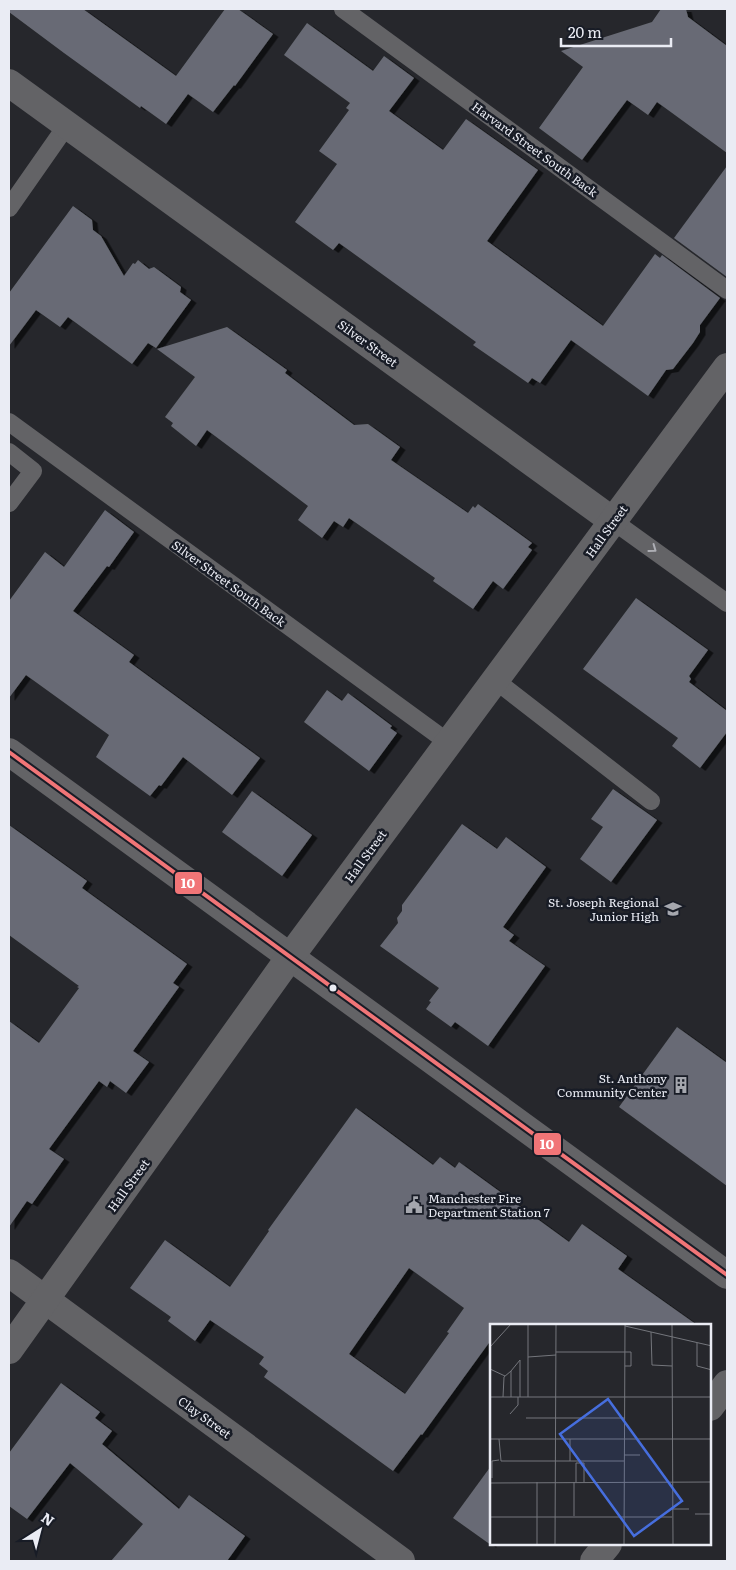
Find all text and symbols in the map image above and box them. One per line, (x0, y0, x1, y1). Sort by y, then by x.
scale bar (561, 15, 671, 47)
text: 20 m (568, 20, 602, 43)
street label: Harvard Street South Back (468, 97, 602, 201)
street label: Silver Street (334, 315, 402, 371)
street label: Hall Street (581, 501, 631, 561)
street label: Silver Street South Back (168, 536, 290, 631)
one-way arrow (647, 543, 657, 552)
street label: Hall Street (340, 826, 390, 886)
line badge: 10 (174, 871, 203, 895)
text: 10 (181, 872, 196, 892)
place label: St. Joseph Regional Junior High (548, 893, 659, 925)
school or university icon: St. Joseph Regional Junior High (663, 899, 683, 919)
unlabelled marker (328, 983, 338, 993)
place label: St. Anthony Community Center (557, 1069, 667, 1101)
building icon: St. Anthony Community Center (671, 1075, 691, 1095)
line badge: 10 (533, 1132, 562, 1156)
text: 10 (540, 1133, 555, 1153)
street label: Hall Street (103, 1155, 153, 1215)
place label: Manchester Fire Department Station 7 (428, 1189, 550, 1221)
public building icon: Manchester Fire Department Station 7 (404, 1195, 424, 1215)
inset map (490, 1324, 711, 1545)
street label: Clay Street (175, 1392, 235, 1443)
north arrow (15, 1505, 65, 1555)
text: N (38, 1507, 59, 1530)

